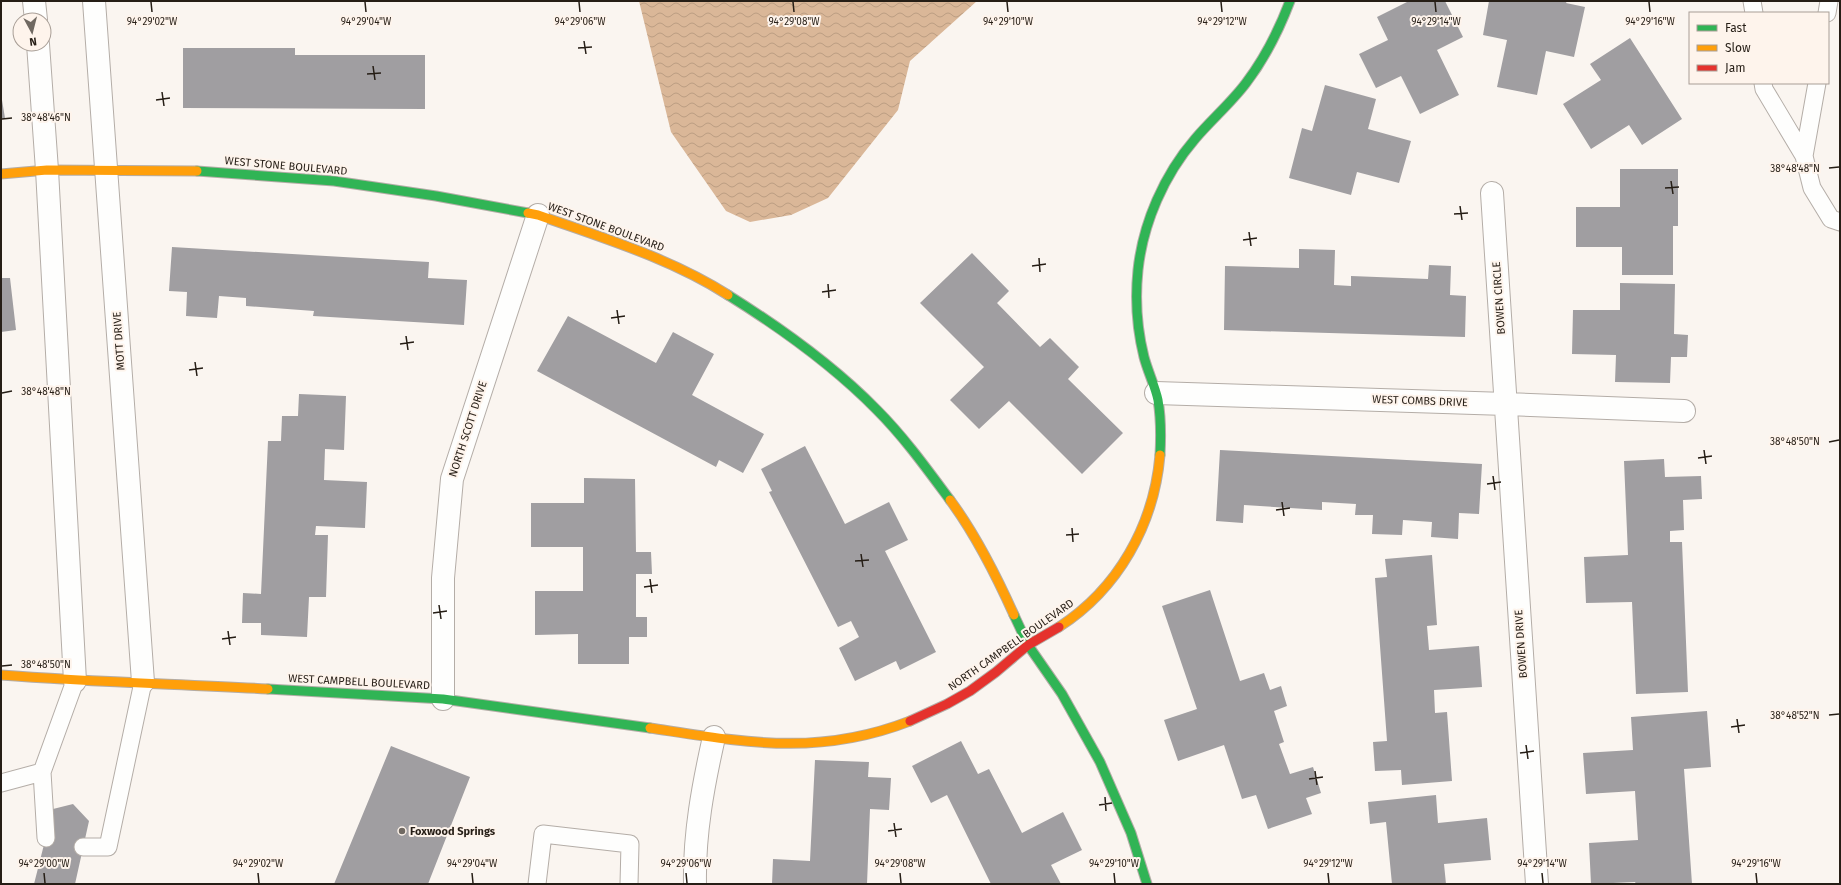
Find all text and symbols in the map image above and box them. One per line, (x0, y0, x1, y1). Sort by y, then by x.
north arrow (12, 12, 52, 52)
legend (1689, 12, 1829, 84)
text: 94°29'02"W (127, 16, 178, 28)
text: 94°29'04"W (341, 16, 392, 28)
text: 94°29'06"W (555, 16, 606, 28)
text: 94°29'08"W (768, 16, 820, 28)
text: 94°29'10"W (983, 16, 1034, 28)
text: 94°29'12"W (1197, 16, 1247, 28)
text: 94°29'14"W (1411, 16, 1461, 28)
text: 94°29'16"W (1625, 16, 1676, 28)
text: Fast (1725, 21, 1747, 35)
text: N (29, 35, 38, 48)
text: Slow (1725, 41, 1751, 55)
text: Jam (1725, 61, 1745, 75)
text: 38°48'46"N (21, 112, 71, 124)
street label: WEST STONE BOULEVARD (224, 154, 348, 178)
text: 38°48'48"N (1770, 163, 1820, 175)
street label: WEST STONE BOULEVARD (546, 200, 666, 254)
street label: BOWEN CIRCLE (1490, 261, 1508, 335)
street label: MOTT DRIVE (110, 311, 128, 371)
street label: NORTH SCOTT DRIVE (446, 379, 490, 479)
text: 38°48'48"N (21, 386, 71, 398)
street label: WEST COMBS DRIVE (1372, 393, 1468, 409)
text: 38°48'50"N (1770, 436, 1820, 448)
street label: NORTH CAMPBELL BOULEVARD (946, 597, 1076, 693)
street label: BOWEN DRIVE (1512, 609, 1530, 679)
text: 38°48'50"N (21, 659, 71, 671)
street label: WEST CAMPBELL BOULEVARD (288, 672, 430, 692)
text: 38°48'52"N (1770, 710, 1820, 722)
place label: Foxwood Springs (410, 825, 496, 838)
marker: Foxwood Springs (397, 826, 407, 836)
text: 94°29'00"W (18, 858, 70, 870)
text: 94°29'02"W (233, 858, 284, 870)
text: 94°29'04"W (447, 858, 498, 870)
text: 94°29'06"W (661, 858, 712, 870)
text: 94°29'08"W (874, 858, 926, 870)
text: 94°29'10"W (1089, 858, 1140, 870)
text: 94°29'12"W (1303, 858, 1353, 870)
text: 94°29'14"W (1517, 858, 1567, 870)
text: 94°29'16"W (1731, 858, 1782, 870)

